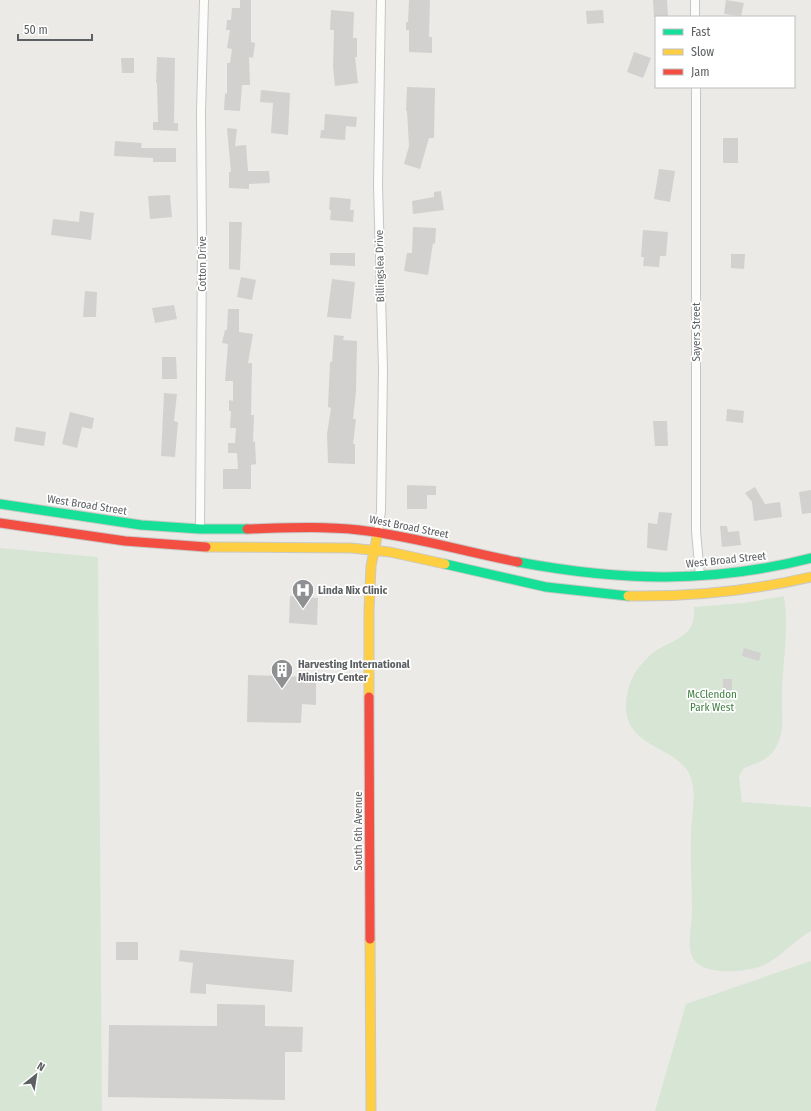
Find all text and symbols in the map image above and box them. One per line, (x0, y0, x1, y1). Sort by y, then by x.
scale bar (18, 16, 92, 42)
legend (655, 16, 795, 88)
text: 50 m (24, 23, 48, 37)
text: Fast (691, 25, 710, 39)
text: Slow (691, 45, 714, 59)
text: Jam (691, 65, 709, 79)
street label: Billingslea Drive (373, 230, 387, 302)
street label: Cotton Drive (196, 236, 209, 292)
street label: Sayers Street (690, 302, 703, 362)
street label: West Broad Street (46, 492, 128, 518)
street label: West Broad Street (368, 513, 450, 541)
street label: West Broad Street (685, 549, 767, 571)
hospital icon: Linda Nix Clinic (290, 577, 316, 610)
place label: Linda Nix Clinic (318, 584, 387, 597)
building icon: Harvesting International Ministry Center (269, 657, 295, 690)
place label: Harvesting International Ministry Center (298, 658, 411, 684)
park label: McClendon Park West (687, 688, 737, 714)
street label: South 6th Avenue (352, 791, 365, 871)
north arrow (16, 1055, 56, 1095)
text: N (35, 1059, 47, 1074)

